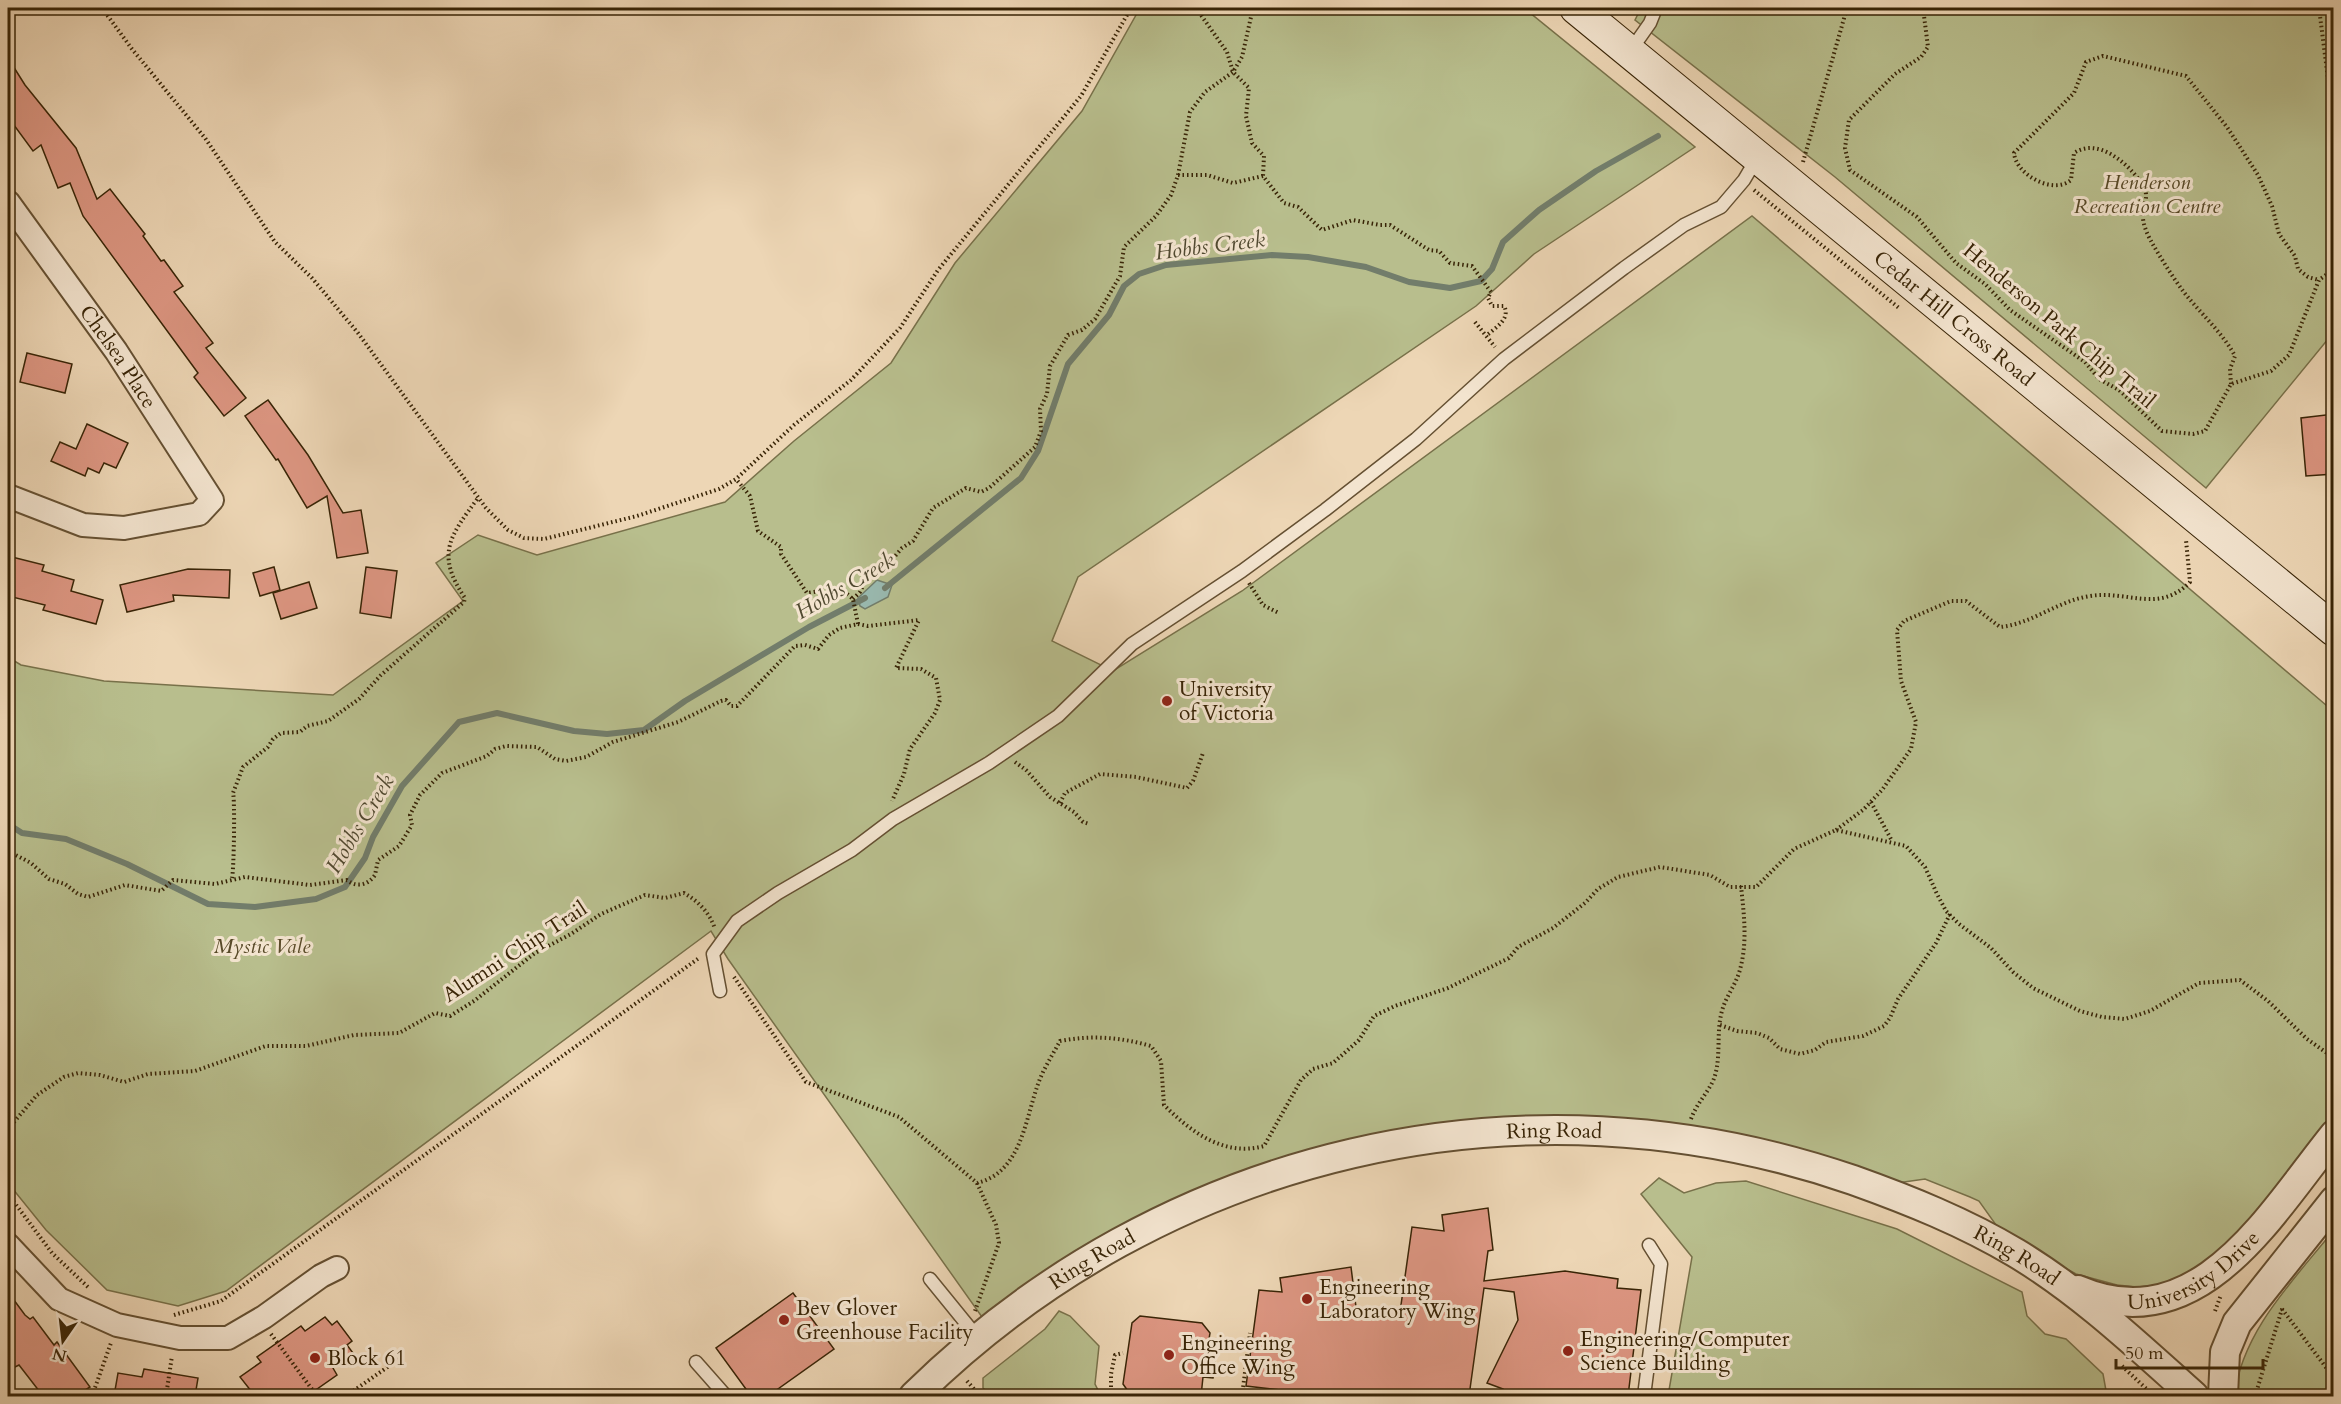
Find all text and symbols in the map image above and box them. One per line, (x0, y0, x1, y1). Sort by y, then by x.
park label: Henderson Recreation Centre (2074, 168, 2221, 221)
water label: Hobbs Creek (1153, 224, 1267, 268)
street label: Henderson Park Chip Trail (1957, 237, 2161, 415)
street label: Cedar Hill Cross Road (1868, 244, 2041, 393)
street label: Chelsea Place (73, 299, 164, 414)
water label: Hobbs Creek (790, 545, 901, 627)
place label: University of Victoria (1179, 675, 1274, 728)
marker: University of Victoria (1160, 694, 1174, 708)
water label: Hobbs Creek (319, 769, 401, 879)
street label: Alumni Chip Trail (437, 894, 593, 1010)
park label: Mystic Vale (214, 932, 311, 961)
street label: Ring Road (1505, 1116, 1603, 1146)
street label: Ring Road (1969, 1218, 2066, 1292)
street label: Ring Road (1043, 1222, 1140, 1296)
street label: University Drive (2127, 1224, 2266, 1317)
place label: Engineering Laboratory Wing (1319, 1273, 1476, 1326)
marker: Engineering Laboratory Wing (1300, 1292, 1314, 1306)
place label: Bev Glover Greenhouse Facility (796, 1294, 973, 1347)
north arrow (33, 1311, 93, 1371)
marker: Bev Glover Greenhouse Facility (777, 1313, 791, 1327)
place label: Engineering/Computer Science Building (1580, 1325, 1790, 1378)
place label: Engineering Office Wing (1181, 1329, 1295, 1382)
scale bar (2116, 1332, 2263, 1370)
text: 50 m (2125, 1341, 2164, 1366)
text: N (50, 1342, 69, 1367)
place label: Block 61 (327, 1344, 406, 1373)
marker: Engineering/Computer Science Building (1561, 1344, 1575, 1358)
marker: Engineering Office Wing (1162, 1348, 1176, 1362)
marker: Block 61 (308, 1351, 322, 1365)

